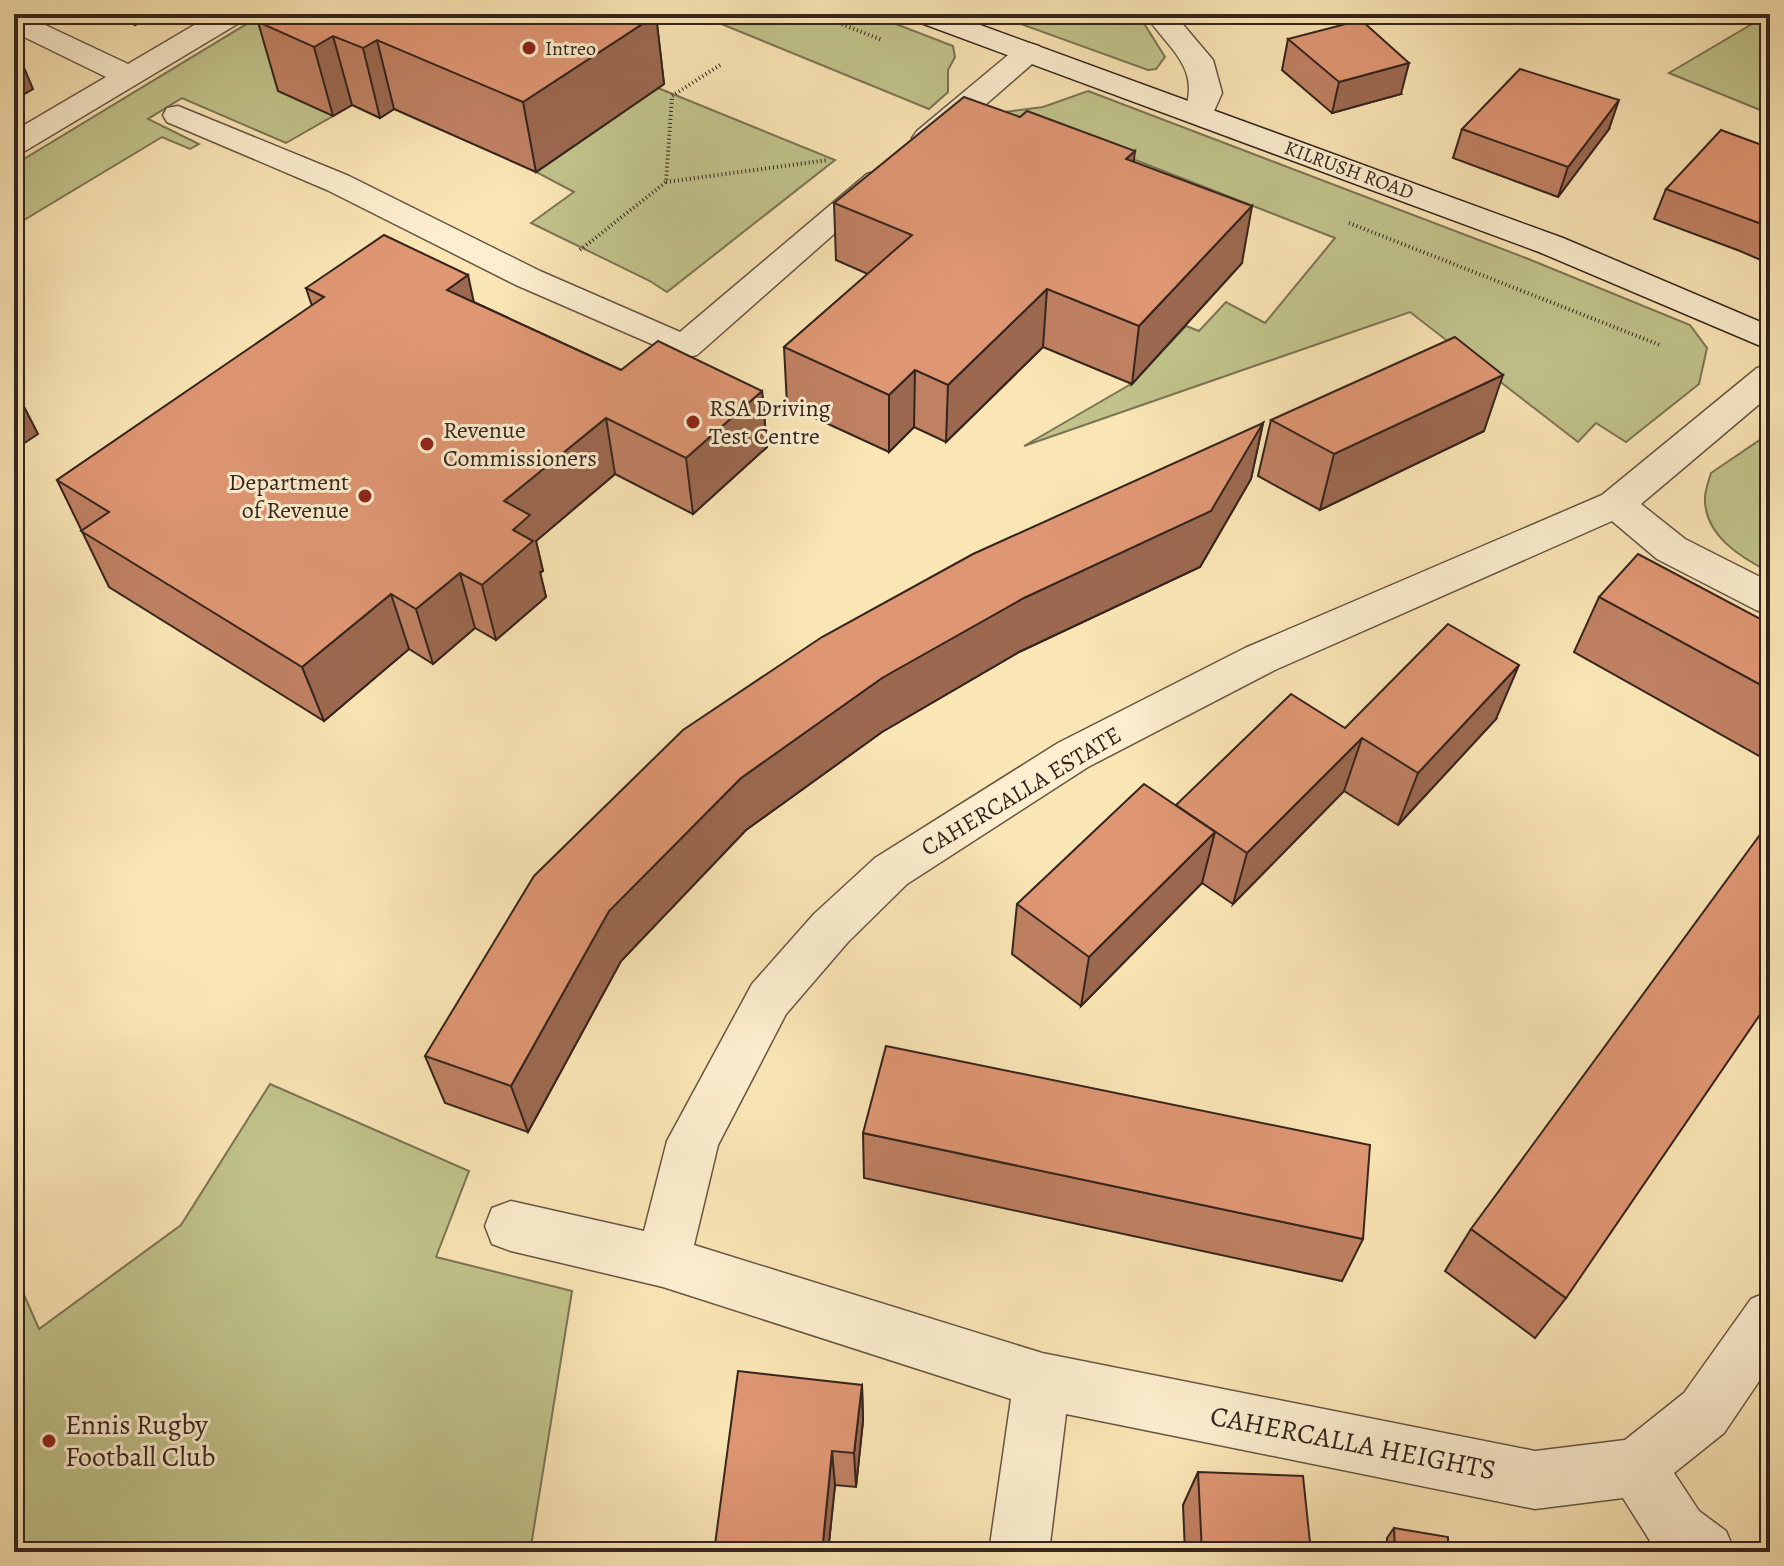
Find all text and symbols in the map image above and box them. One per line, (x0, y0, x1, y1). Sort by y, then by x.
place label: Intreo (545, 35, 596, 62)
marker: Intreo (520, 39, 538, 57)
street label: KILRUSH ROAD (1280, 134, 1418, 206)
place label: RSA Driving Test Centre (709, 392, 831, 452)
marker: RSA Driving Test Centre (684, 413, 702, 431)
place label: Revenue Commissioners (443, 414, 597, 474)
marker: Revenue Commissioners (418, 435, 436, 453)
place label: Department of Revenue (229, 466, 349, 526)
marker: Department of Revenue (356, 487, 374, 505)
street label: CAHERCALLA ESTATE (915, 719, 1127, 863)
street label: CAHERCALLA HEIGHTS (1207, 1397, 1499, 1489)
place label: Ennis Rugby Football Club (65, 1406, 215, 1476)
marker: Ennis Rugby Football Club (40, 1432, 58, 1450)

